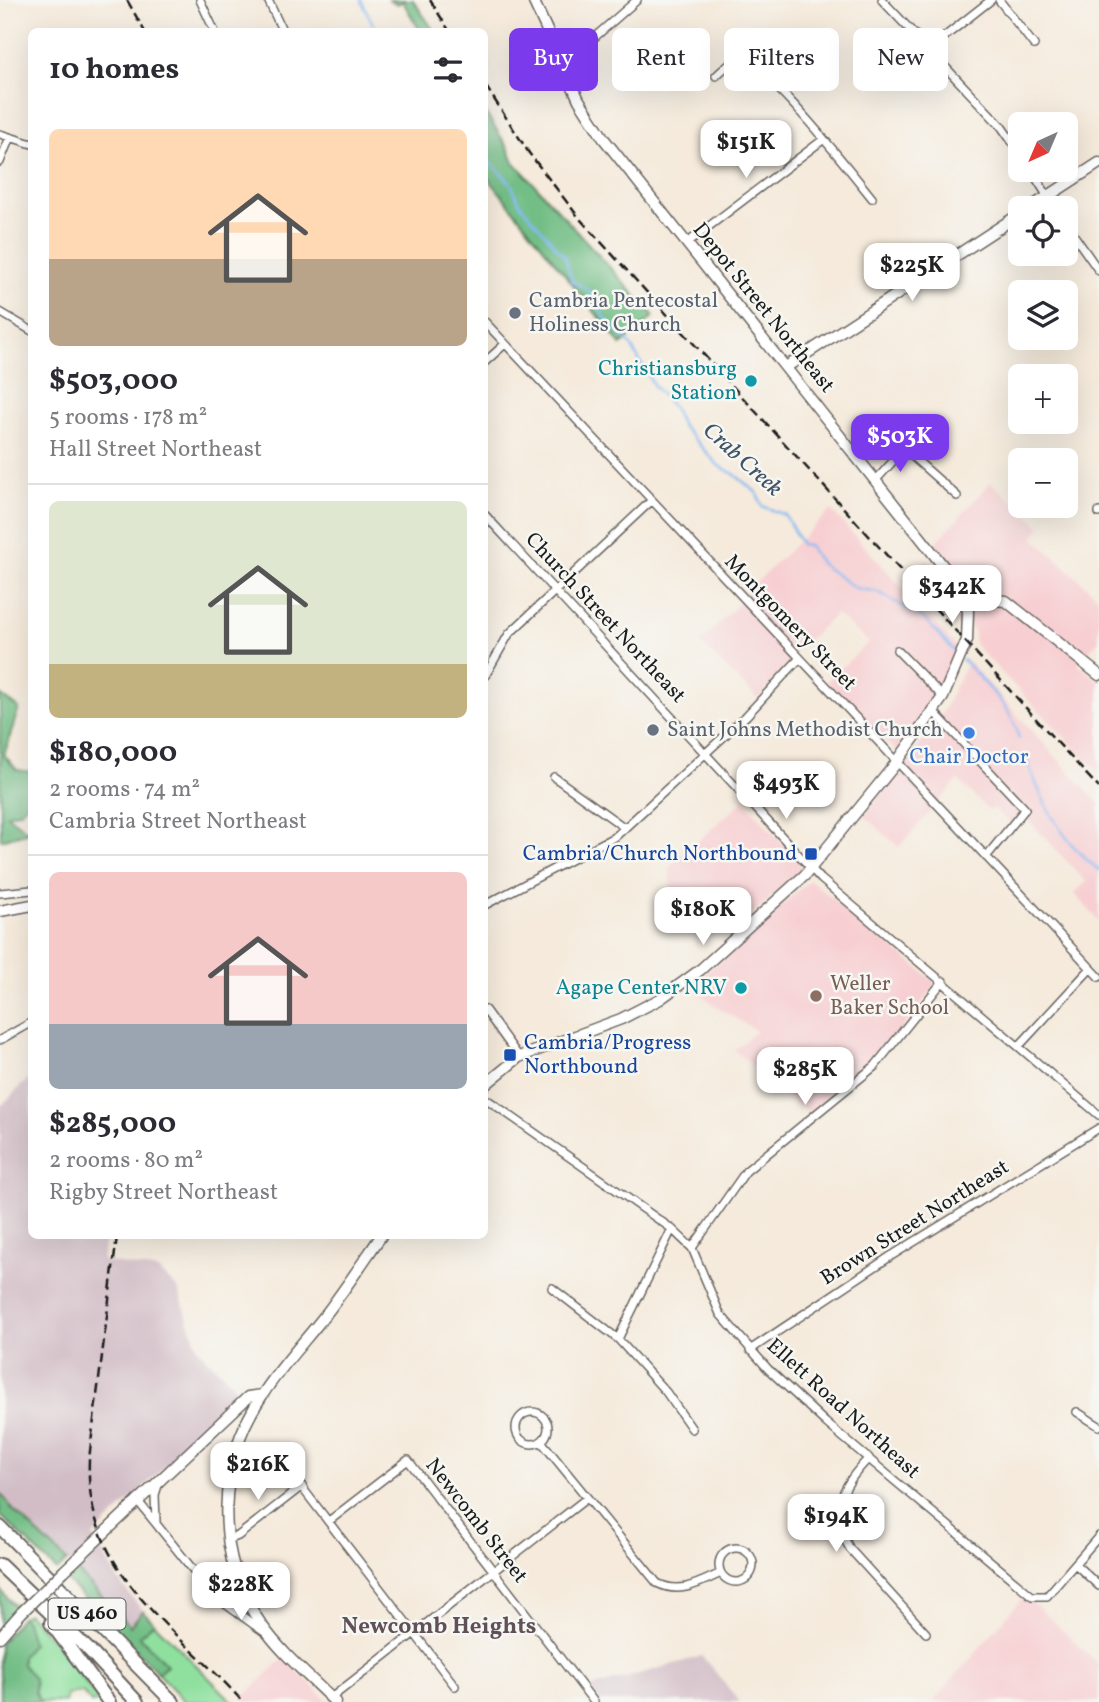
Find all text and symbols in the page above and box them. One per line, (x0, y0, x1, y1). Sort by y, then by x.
chip: Buy (509, 28, 598, 91)
chip: Rent (612, 28, 710, 91)
chip: Filters (724, 28, 839, 91)
chip: New (853, 28, 948, 91)
text: 10 homes (49, 49, 179, 91)
icon: filters (429, 51, 467, 89)
north arrow (1008, 112, 1078, 182)
map controls (1008, 112, 1078, 518)
pin: $151K (697, 120, 795, 180)
text: $151K (716, 127, 776, 159)
icon: home (195, 175, 321, 301)
button: locate (1008, 196, 1078, 266)
street label: Depot Street Northeast (685, 217, 841, 399)
pin: $225K (863, 244, 961, 303)
text: $225K (880, 250, 944, 282)
button: layers (1008, 280, 1078, 350)
place label: Cambria Pentecostal Holiness Church (529, 287, 718, 340)
marker: Cambria Pentecostal Holiness Church (507, 305, 523, 321)
place label: Christiansburg Station (598, 355, 737, 408)
text: $503,000 (49, 360, 178, 402)
button: + (1008, 364, 1078, 434)
marker: Christiansburg Station (743, 373, 759, 389)
text: 5 rooms · 178 m² (49, 402, 207, 434)
pin: $503K (851, 414, 949, 474)
water label: Crab Creek (695, 415, 789, 505)
text: $503K (867, 421, 933, 453)
text: Hall Street Northeast (49, 434, 262, 466)
button: − (1008, 448, 1078, 518)
street label: Church Street Northeast (518, 526, 692, 710)
icon: home (195, 547, 321, 673)
street label: Montgomery Street (717, 548, 863, 698)
pin: $342K (903, 566, 1001, 625)
text: $342K (918, 572, 986, 604)
place label: Saint Johns Methodist Church (667, 716, 943, 745)
marker: Saint Johns Methodist Church (645, 722, 661, 738)
marker: Chair Doctor (961, 725, 977, 741)
text: $180,000 (49, 732, 177, 774)
place label: Chair Doctor (909, 743, 1029, 772)
pin: $493K (737, 762, 835, 821)
text: $493K (752, 768, 820, 800)
text: 2 rooms · 74 m² (49, 774, 200, 806)
text: Cambria Street Northeast (49, 806, 307, 838)
place label: Cambria/Church Northbound (523, 840, 797, 869)
marker: Cambria/Church Northbound (803, 846, 819, 862)
pin: $180K (654, 888, 752, 947)
text: $180K (670, 894, 736, 926)
icon: home (195, 918, 321, 1044)
place label: Weller Baker School (830, 970, 949, 1023)
place label: Agape Center NRV (556, 974, 727, 1003)
marker: Agape Center NRV (733, 980, 749, 996)
marker: Weller Baker School (808, 988, 824, 1004)
place label: Cambria/Progress Northbound (524, 1029, 691, 1082)
marker: Cambria/Progress Northbound (502, 1047, 518, 1063)
pin: $285K (756, 1048, 854, 1107)
text: $285K (773, 1054, 837, 1086)
text: $285,000 (49, 1103, 176, 1145)
text: 2 rooms · 80 m² (49, 1145, 203, 1177)
street label: Brown Street Northeast (815, 1153, 1015, 1293)
text: Rigby Street Northeast (49, 1177, 278, 1209)
street label: Ellett Road Northeast (760, 1332, 926, 1486)
pin: $216K (209, 1442, 307, 1502)
text: $216K (226, 1449, 290, 1481)
street label: Newcomb Street (418, 1452, 534, 1590)
pin: $194K (787, 1494, 885, 1554)
text: $194K (804, 1501, 868, 1533)
pin: $228K (192, 1562, 290, 1622)
text: $228K (208, 1569, 274, 1601)
road number: US 460 (48, 1598, 126, 1630)
district label: Newcomb Heights (342, 1611, 536, 1643)

